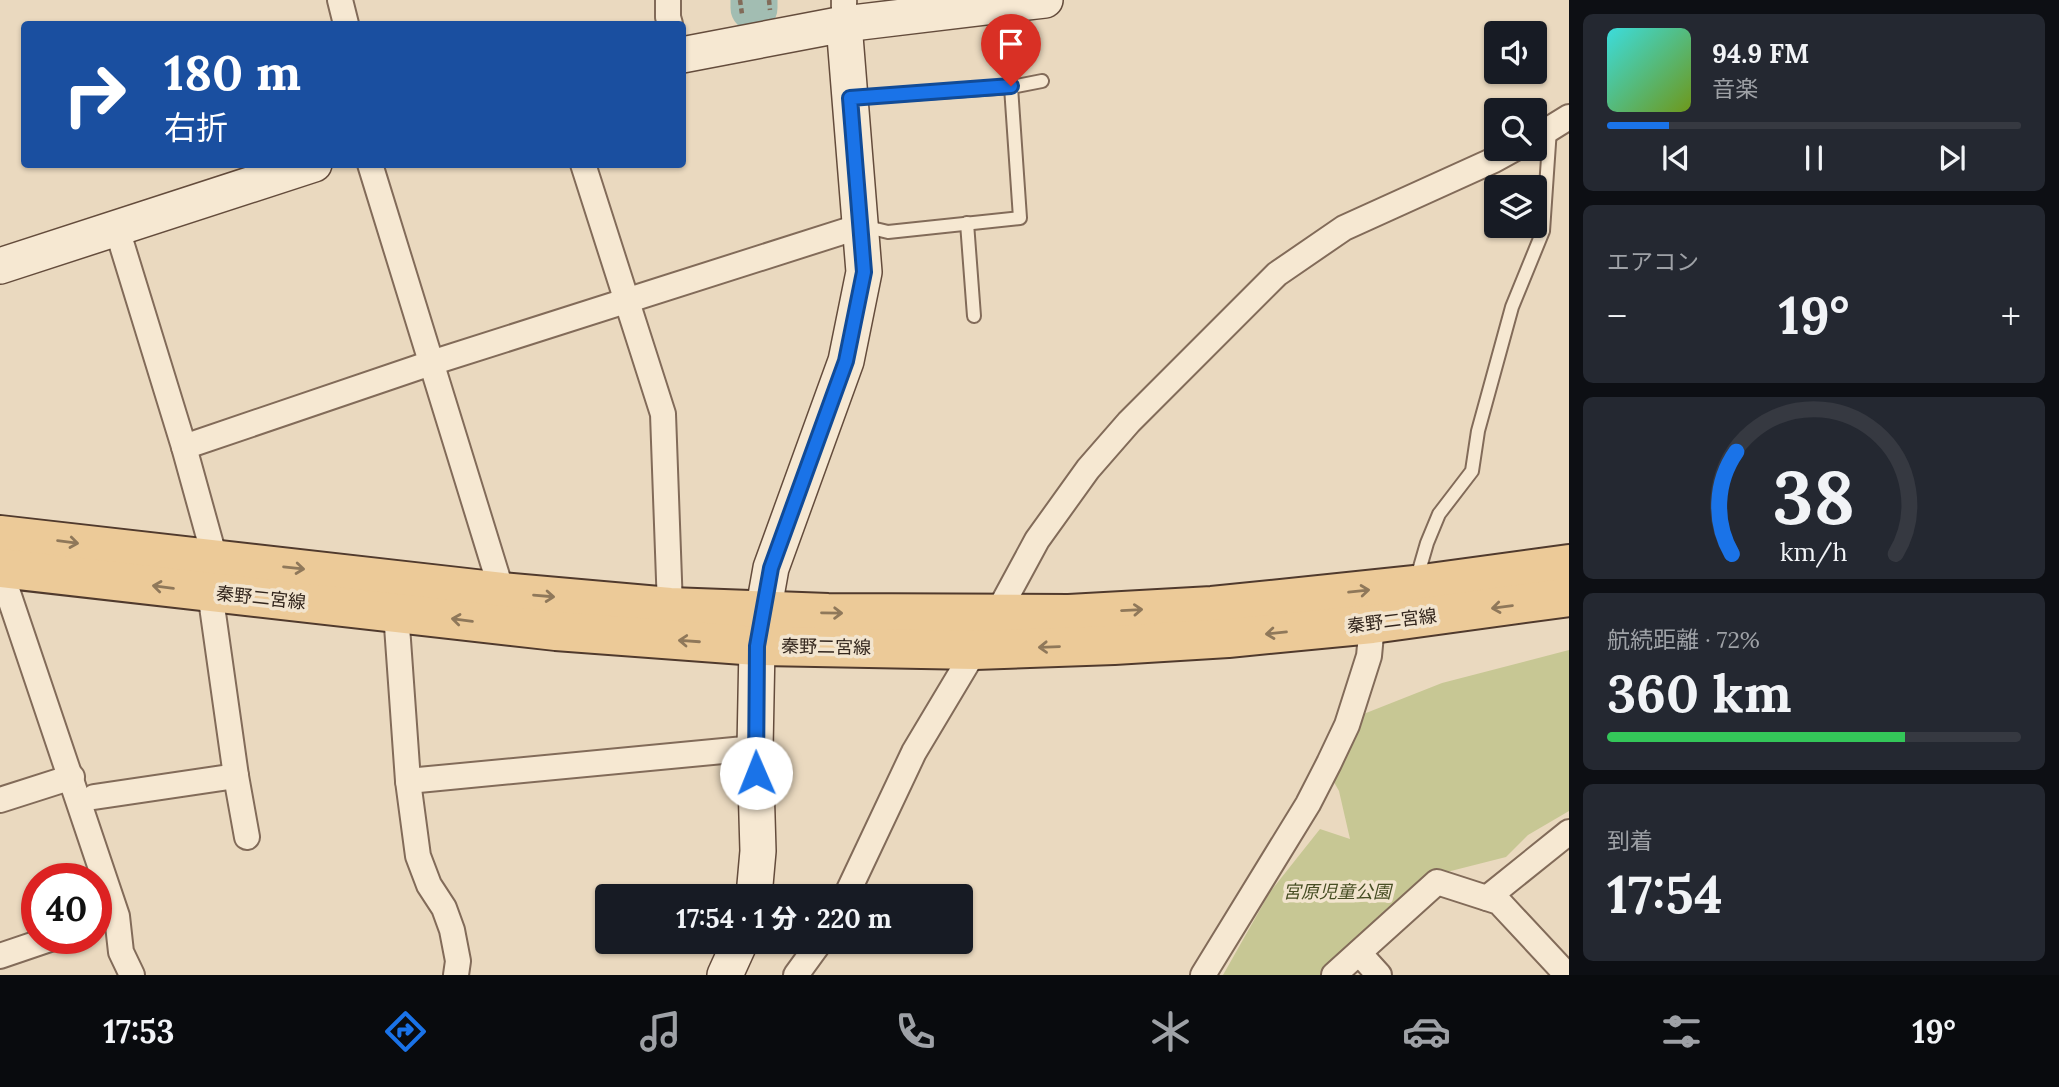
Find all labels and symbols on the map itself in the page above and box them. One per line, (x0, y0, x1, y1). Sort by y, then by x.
pin (981, 14, 1041, 86)
one-way arrow (56, 536, 79, 549)
one-way arrow (282, 561, 305, 574)
one-way arrow (152, 580, 175, 593)
street label: 秦野二宮線 (215, 581, 307, 614)
one-way arrow (1347, 584, 1370, 597)
one-way arrow (532, 590, 555, 603)
one-way arrow (1491, 601, 1513, 614)
one-way arrow (1121, 603, 1143, 616)
street label: 秦野二宮線 (1346, 604, 1438, 637)
one-way arrow (820, 607, 843, 620)
one-way arrow (451, 614, 474, 627)
one-way arrow (1265, 627, 1287, 640)
one-way arrow (678, 634, 701, 647)
street label: 秦野二宮線 (781, 634, 871, 659)
one-way arrow (1037, 641, 1060, 654)
position arrow (719, 736, 793, 810)
speed limit sign: 40 (21, 863, 112, 954)
park label: 宮原児童公園 (1283, 880, 1394, 903)

